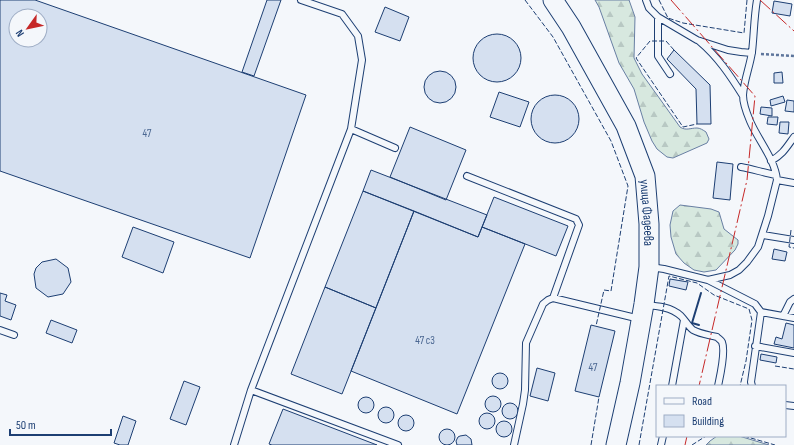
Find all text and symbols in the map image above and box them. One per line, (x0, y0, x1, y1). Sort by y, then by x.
north arrow (8, 8, 48, 48)
text: N (13, 27, 27, 39)
house number: 47 (143, 127, 152, 140)
street label: улица Фадеева (636, 179, 656, 246)
house number: 47 с3 (415, 334, 435, 347)
house number: 47 (589, 361, 598, 374)
legend (656, 385, 786, 437)
text: Road (692, 394, 712, 409)
scale bar (10, 411, 111, 437)
text: Building (692, 414, 724, 429)
text: 50 m (16, 418, 36, 433)

